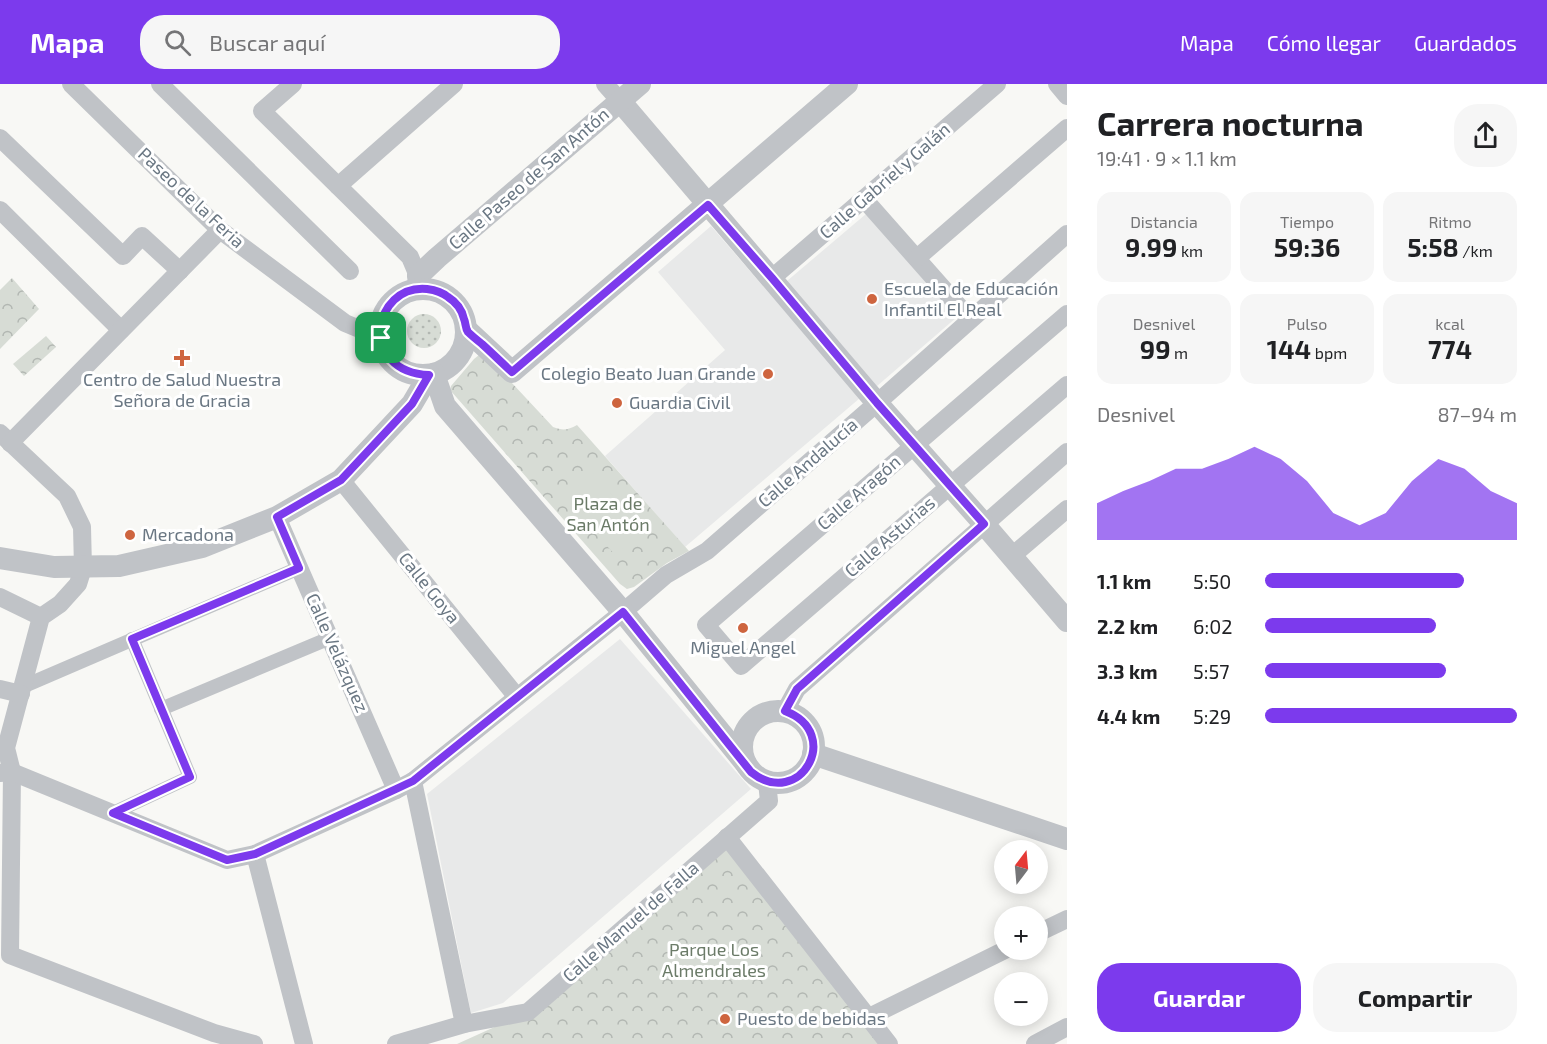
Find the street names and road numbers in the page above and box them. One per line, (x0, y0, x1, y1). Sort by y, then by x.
street label: Calle Paseo de San Antón (444, 103, 613, 254)
street label: Calle Gabriel y Galán (815, 118, 954, 243)
street label: Paseo de la Feria (134, 142, 249, 252)
street label: Calle Andalucía (753, 413, 862, 511)
street label: Calle Aragón (812, 450, 904, 534)
street label: Calle Asturias (840, 491, 939, 581)
street label: Calle Goya (394, 547, 465, 627)
street label: Calle Velázquez (302, 590, 374, 715)
street label: Calle Manuel de Falla (558, 856, 703, 986)

